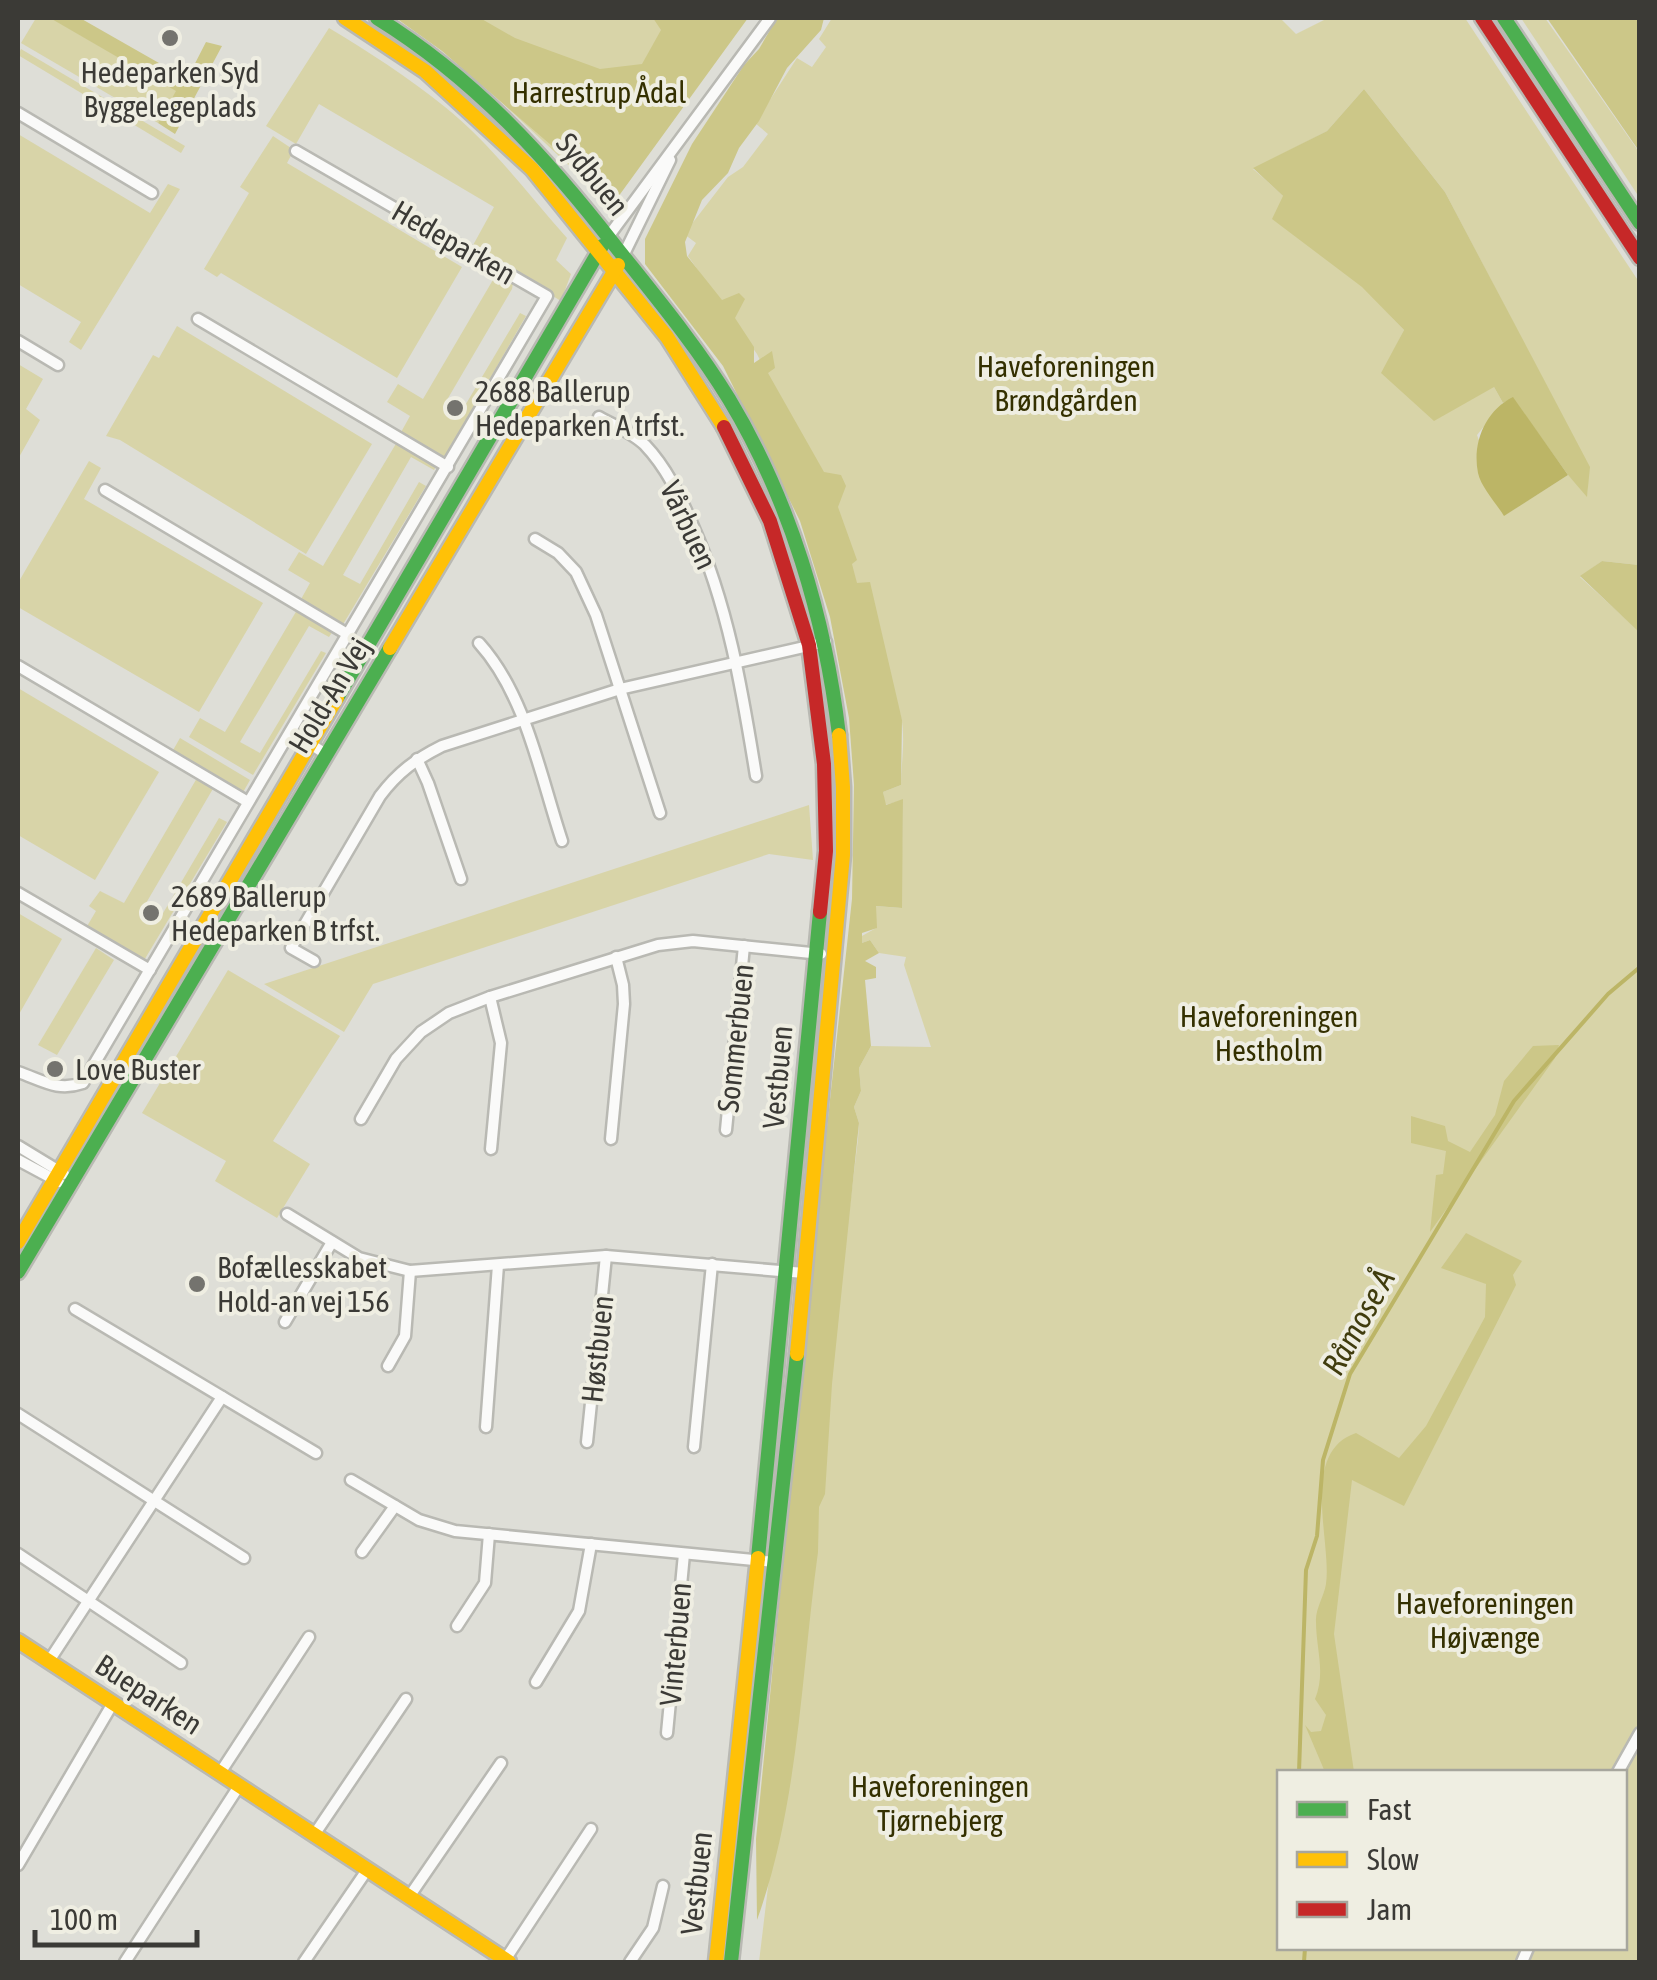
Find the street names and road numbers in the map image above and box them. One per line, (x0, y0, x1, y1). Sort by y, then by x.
street label: Sydbuen (550, 126, 636, 222)
street label: Hedeparken (386, 193, 522, 291)
street label: Vårbuen (654, 475, 724, 575)
street label: Hold-An Vej (281, 631, 377, 759)
street label: Sommerbuen (710, 962, 760, 1114)
street label: Vestbuen (756, 1024, 798, 1130)
street label: Høstbuen (574, 1294, 620, 1404)
street label: Vinterbuen (653, 1581, 697, 1707)
street label: Bueparken (89, 1647, 209, 1741)
street label: Vestbuen (674, 1830, 718, 1936)

